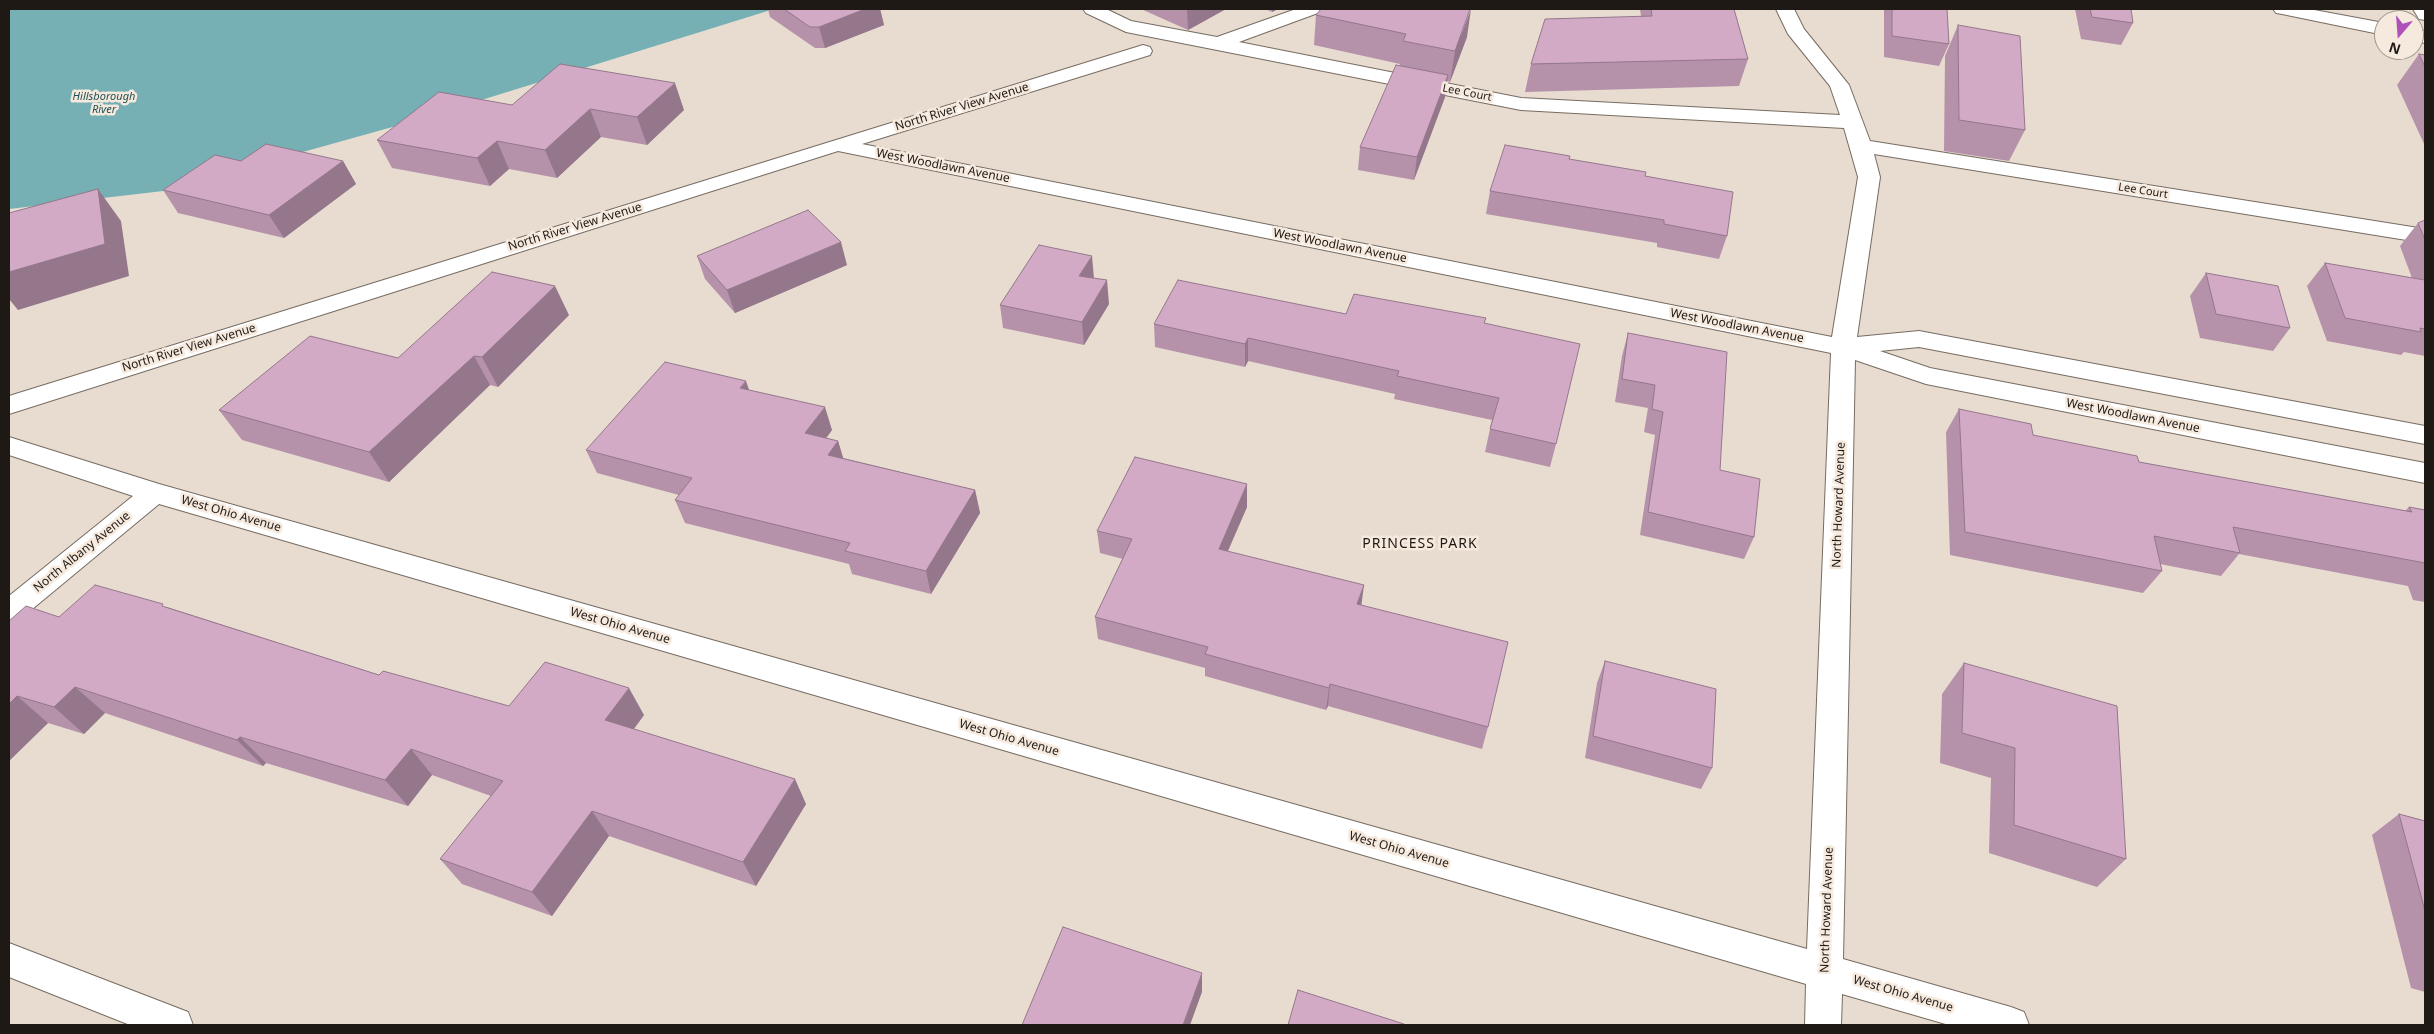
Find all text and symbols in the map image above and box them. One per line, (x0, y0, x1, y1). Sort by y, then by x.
north arrow (2374, 10, 2424, 60)
text: N (2386, 38, 2403, 60)
street label: North River View Avenue (893, 80, 1031, 134)
street label: Lee Court (1441, 82, 1493, 104)
water label: Hillsborough River (73, 90, 135, 116)
street label: West Woodlawn Avenue (875, 146, 1011, 186)
street label: Lee Court (2117, 181, 2169, 201)
street label: North River View Avenue (506, 200, 644, 254)
street label: West Woodlawn Avenue (1272, 226, 1408, 266)
street label: West Woodlawn Avenue (1669, 306, 1805, 346)
street label: North River View Avenue (120, 321, 258, 375)
street label: West Woodlawn Avenue (2065, 396, 2201, 436)
street label: North Howard Avenue (1830, 442, 1848, 568)
street label: West Ohio Avenue (179, 493, 283, 535)
street label: North Albany Avenue (31, 509, 133, 595)
district label: PRINCESS PARK (1361, 536, 1479, 552)
street label: West Ohio Avenue (568, 605, 672, 647)
street label: West Ohio Avenue (957, 717, 1061, 759)
street label: West Ohio Avenue (1347, 829, 1451, 871)
street label: North Howard Avenue (1818, 847, 1836, 973)
street label: West Ohio Avenue (1851, 973, 1955, 1015)

